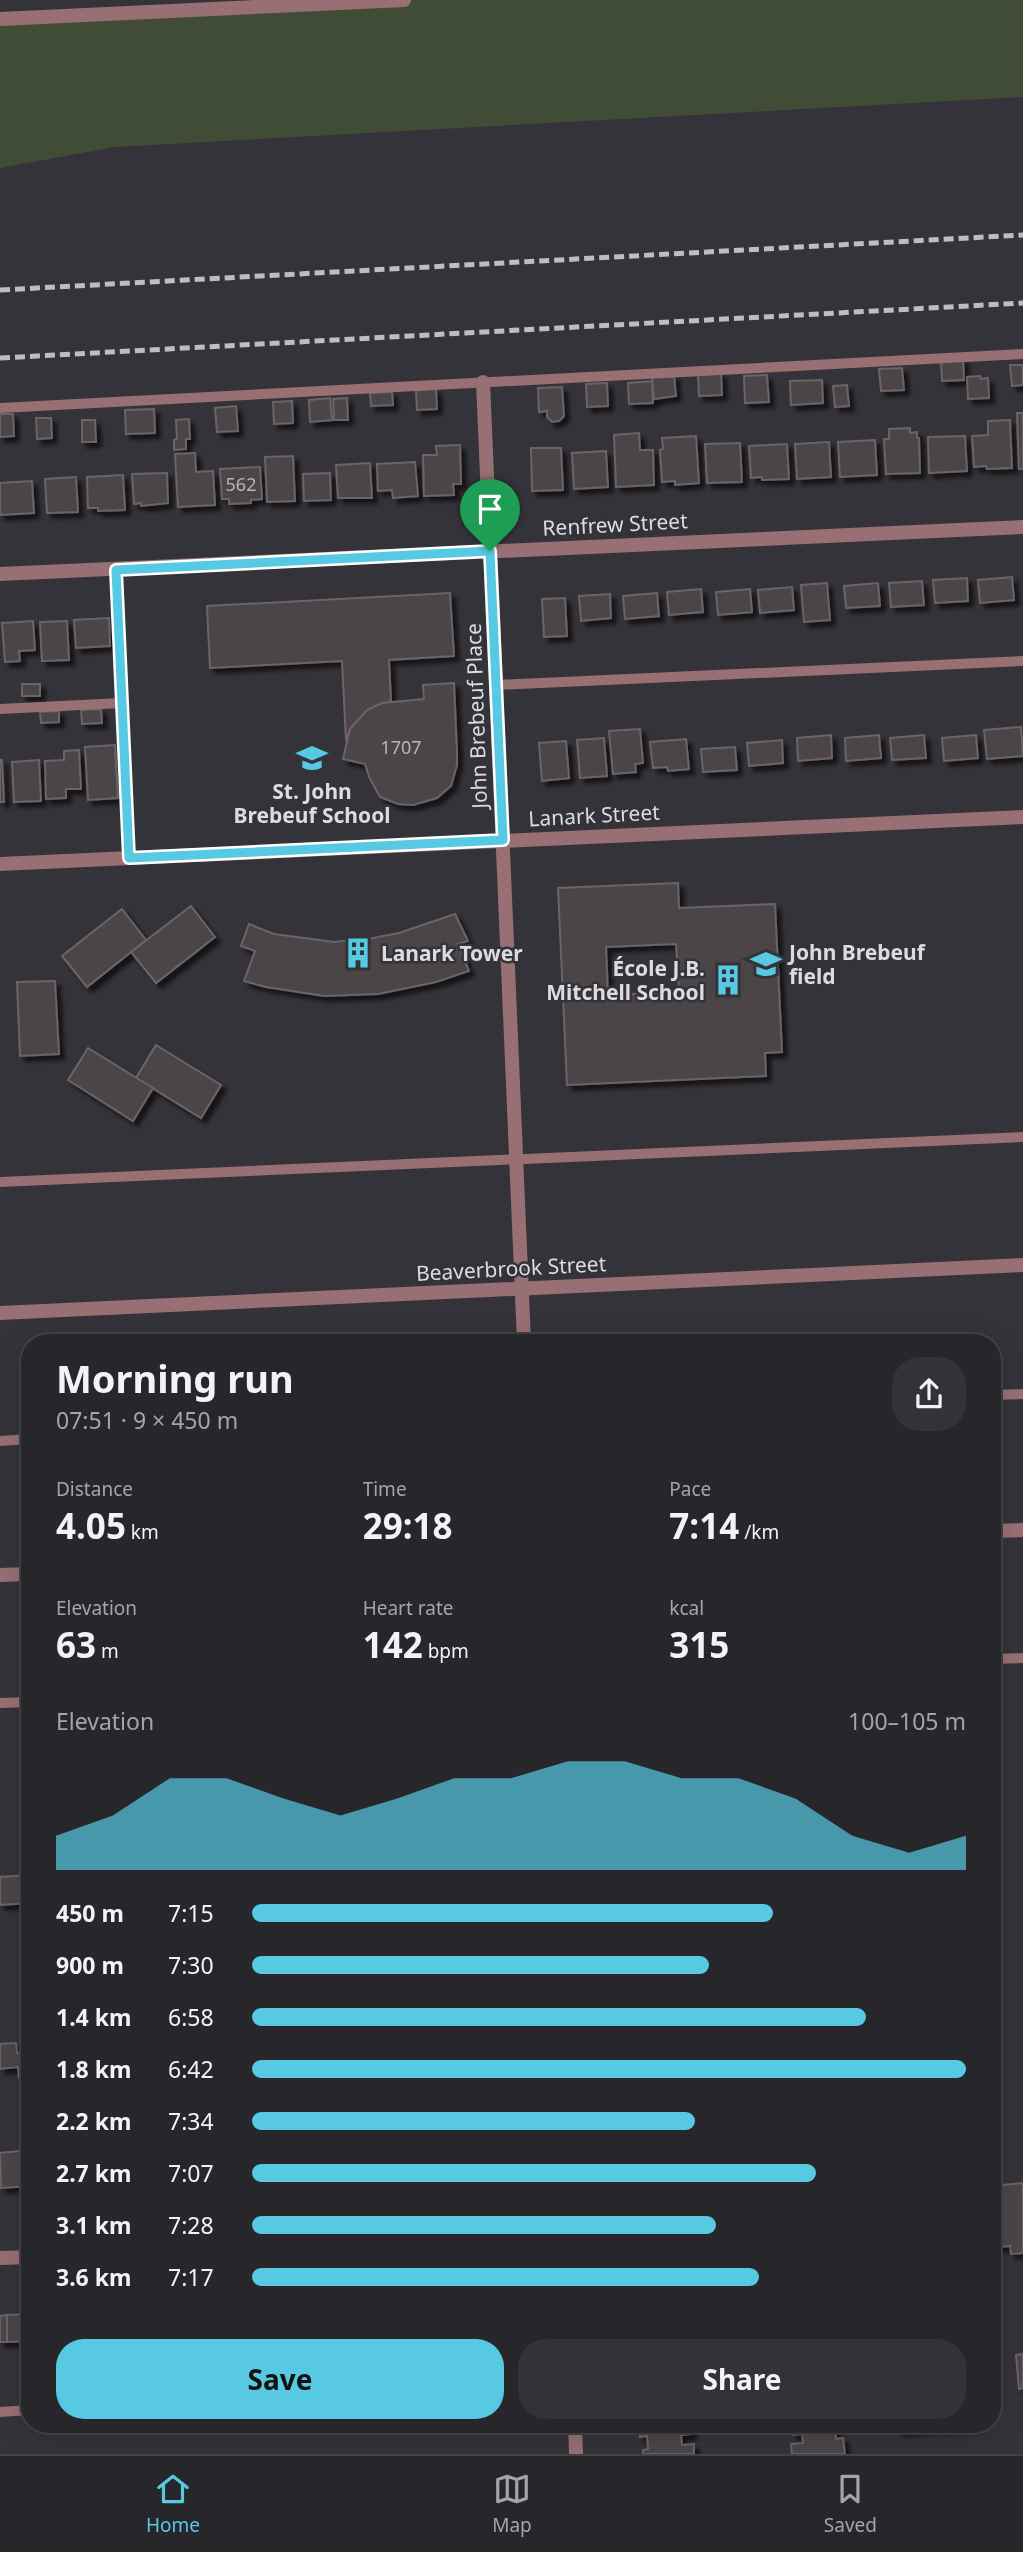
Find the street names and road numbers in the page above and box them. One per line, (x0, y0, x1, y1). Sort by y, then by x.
street label: Renfrew Street (542, 506, 689, 542)
street label: John Brebeuf Place (459, 623, 493, 811)
street label: Lanark Street (528, 798, 661, 832)
street label: Beaverbrook Street (415, 1249, 607, 1287)

